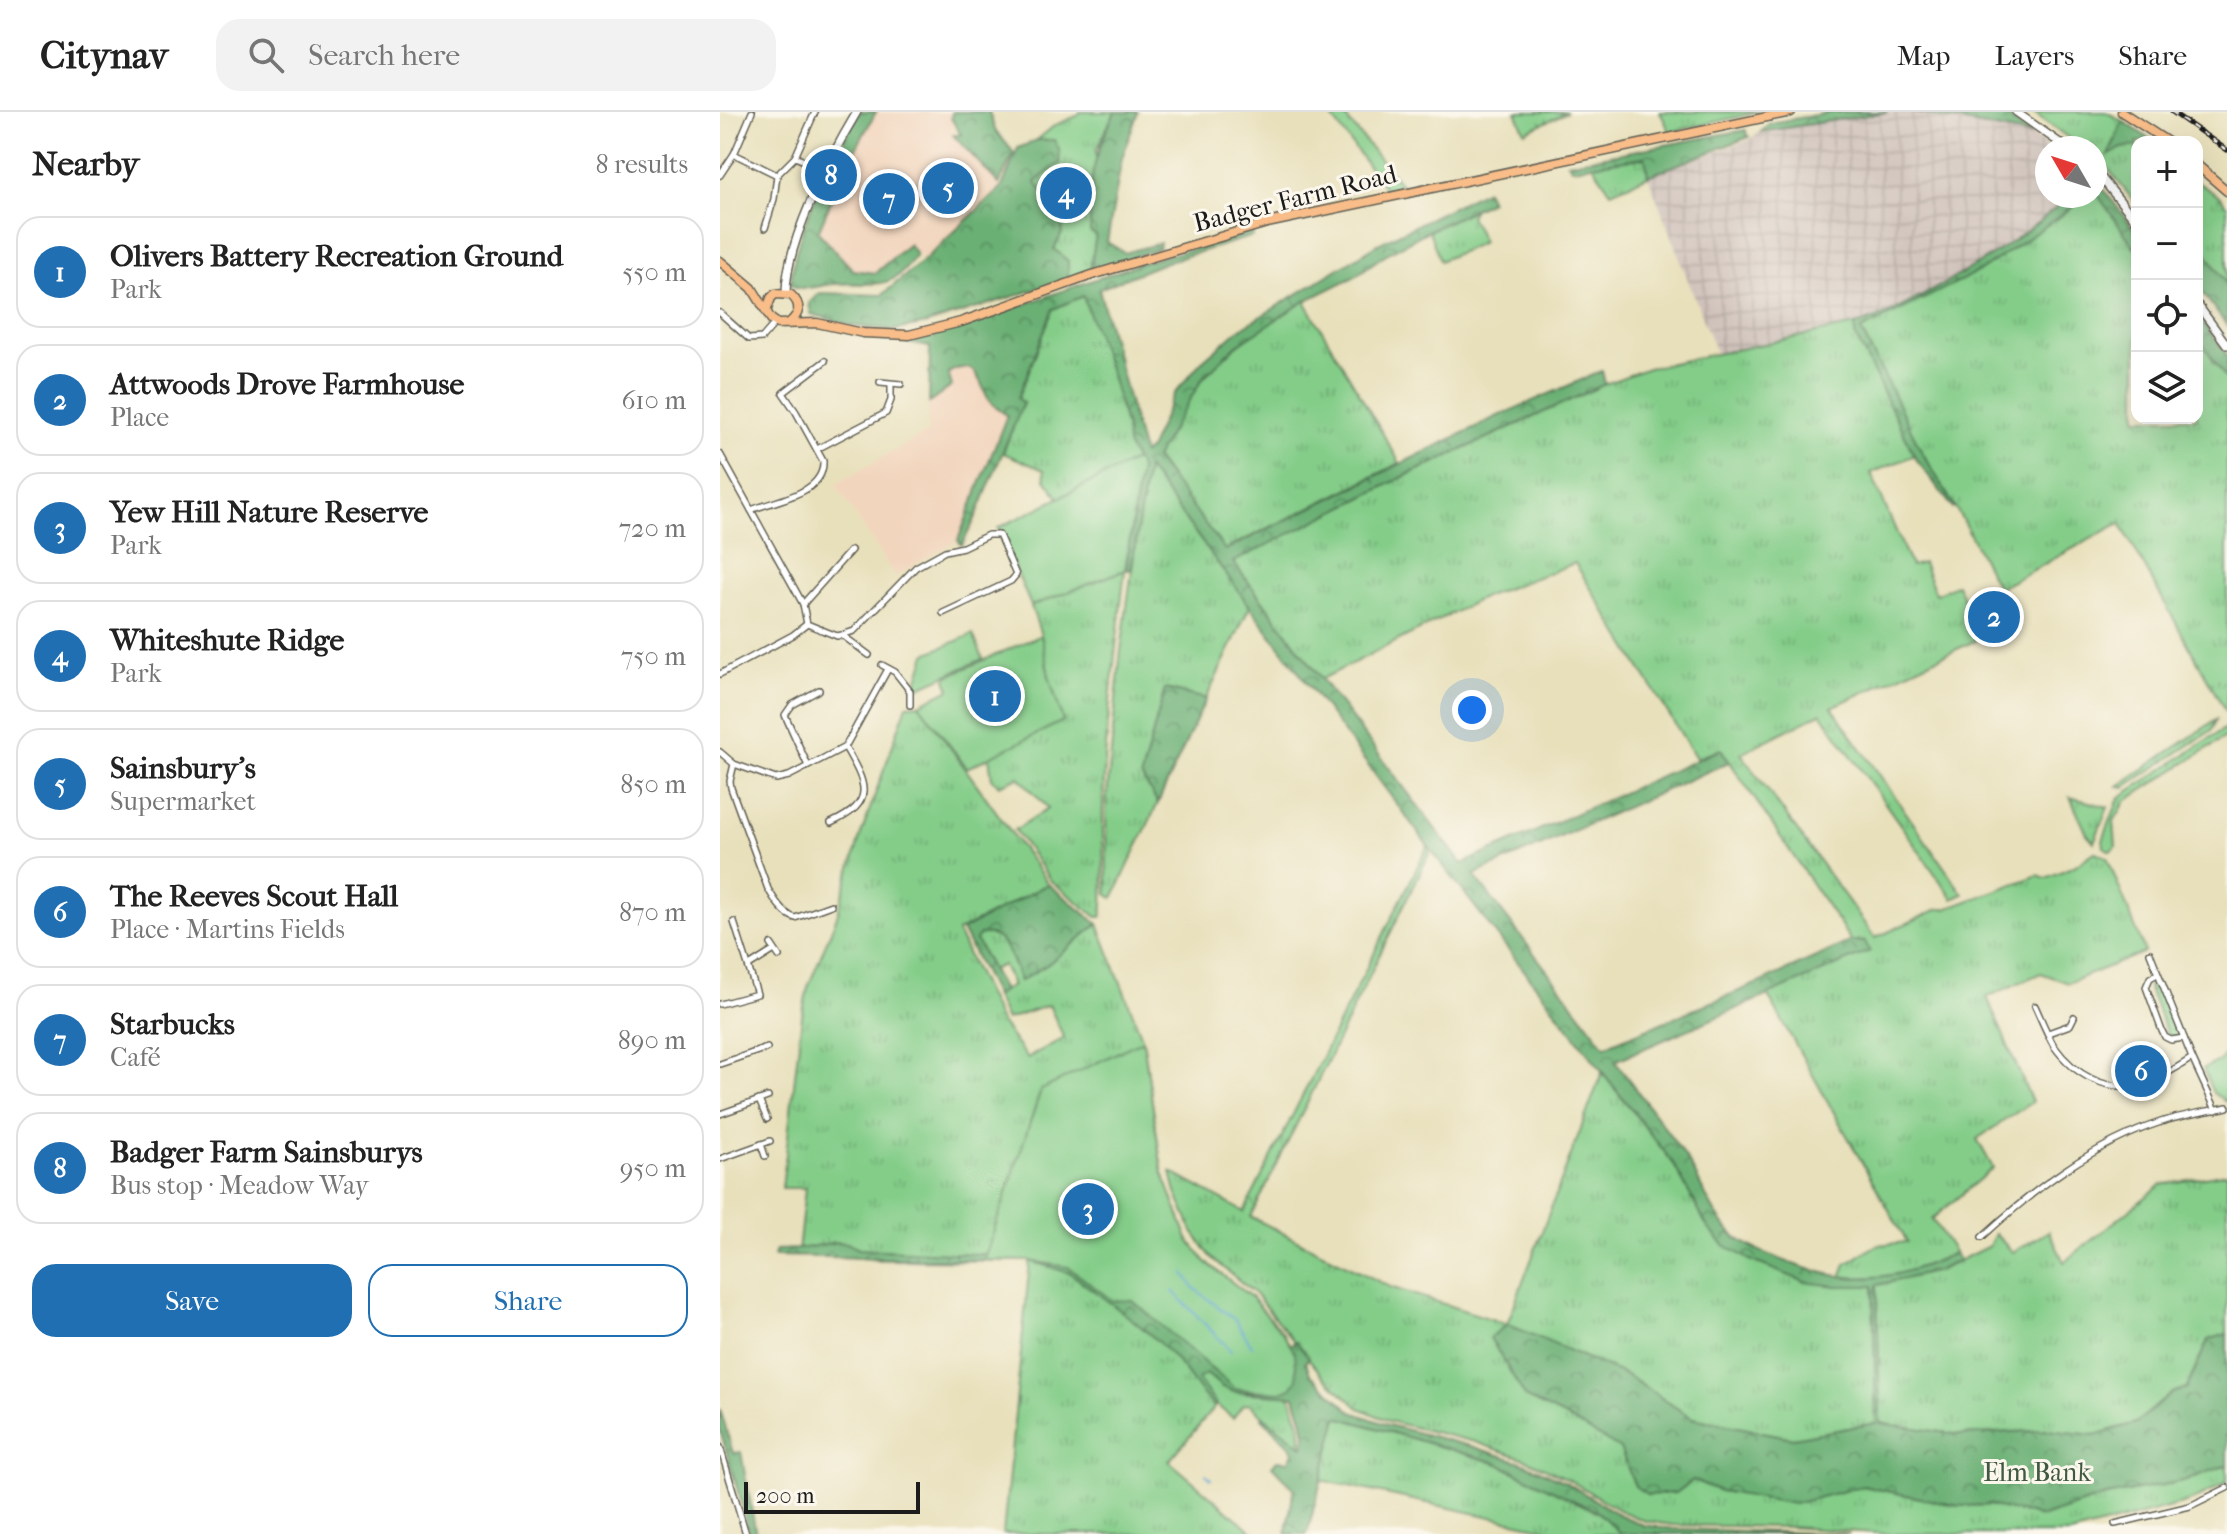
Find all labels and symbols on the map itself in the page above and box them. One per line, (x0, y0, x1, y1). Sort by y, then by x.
north arrow (2035, 136, 2107, 208)
pin: 8 (805, 145, 857, 205)
pin: 5 (922, 158, 974, 218)
street label: Badger Farm Road (1190, 158, 1401, 239)
pin: 4 (1040, 163, 1092, 223)
pin: 7 (863, 169, 915, 229)
pin: 2 (1968, 587, 2020, 647)
pin: 1 (969, 666, 1021, 726)
your location (1452, 690, 1492, 730)
pin: 6 (2115, 1041, 2167, 1101)
pin: 3 (1062, 1179, 1114, 1239)
park label: Elm Bank (1983, 1457, 2091, 1488)
scale bar (744, 1478, 920, 1514)

